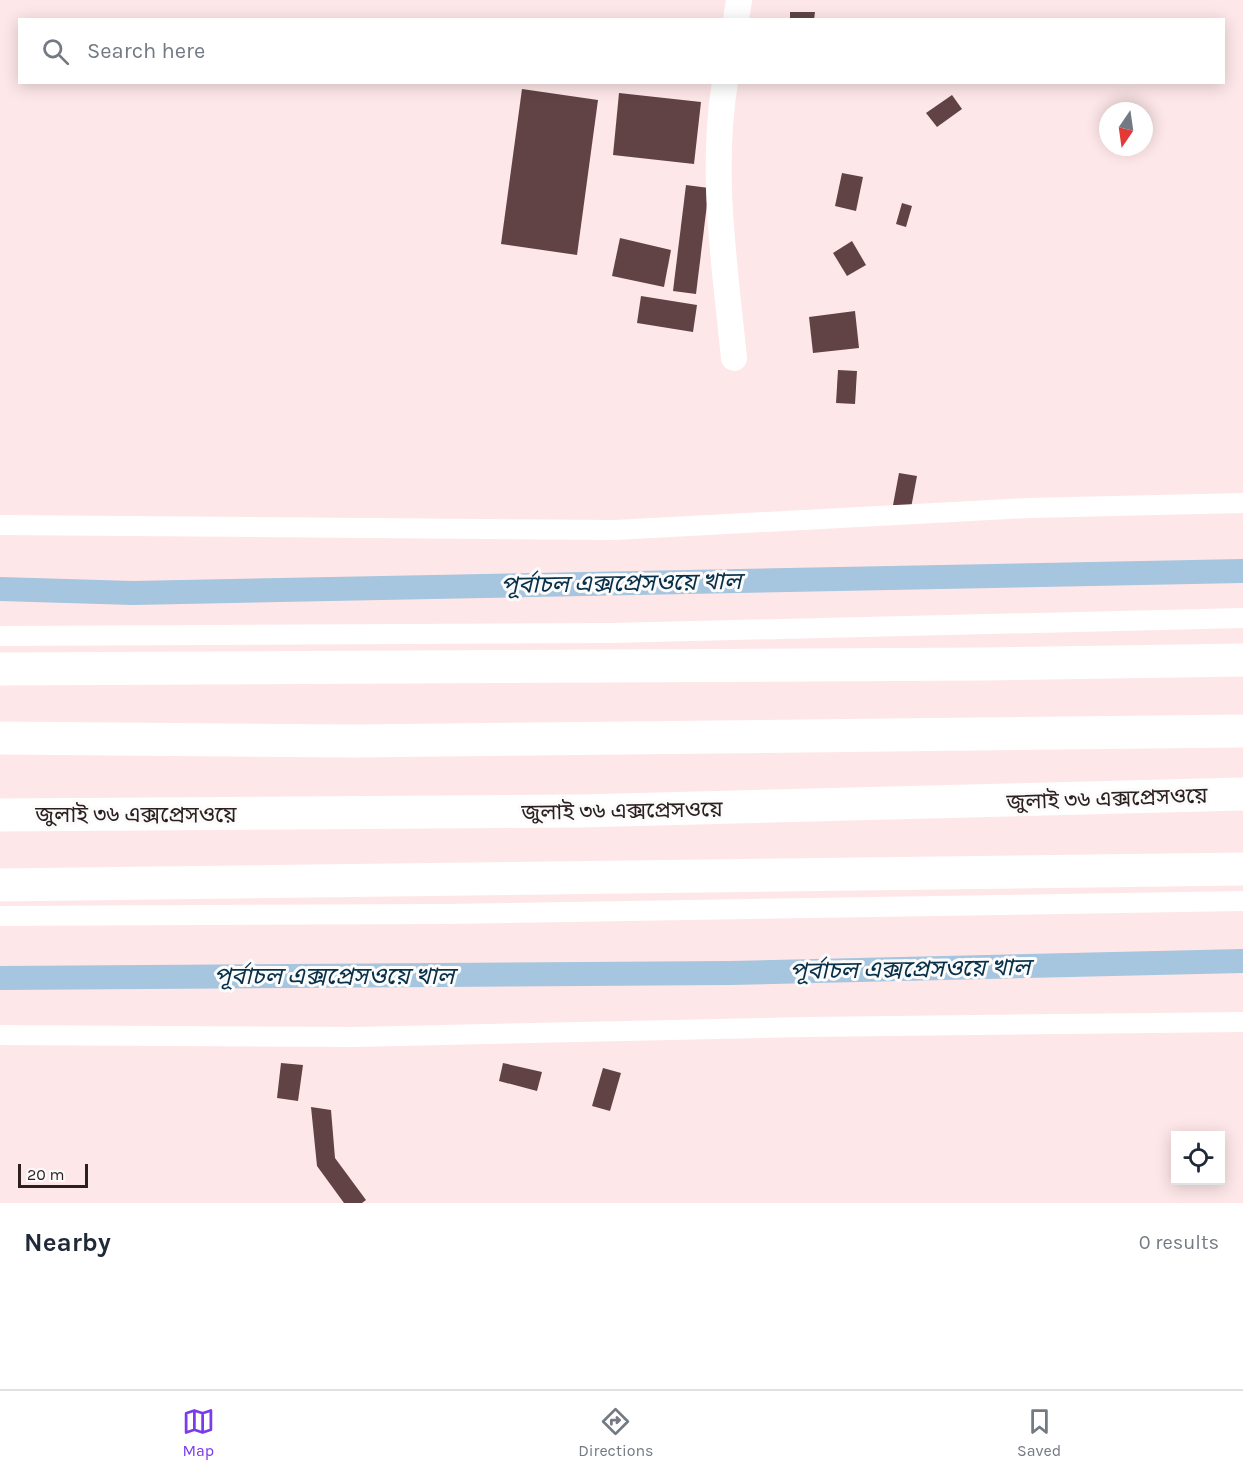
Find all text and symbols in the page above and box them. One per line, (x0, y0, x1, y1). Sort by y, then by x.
search box (18, 18, 1225, 84)
icon: search (39, 35, 72, 68)
text: Search here (87, 38, 205, 64)
north arrow (1099, 102, 1153, 156)
water label: পূর্বাচল এক্সপ্রেসওয়ে খাল (500, 566, 746, 599)
street label: জুলাই ৩৬ এক্সপ্রেসওয়ে (1005, 782, 1208, 816)
street label: জুলাই ৩৬ এক্সপ্রেসওয়ে (520, 796, 723, 826)
street label: জুলাই ৩৬ এক্সপ্রেসওয়ে (34, 802, 237, 828)
water label: পূর্বাচল এক্সপ্রেসওয়ে খাল (789, 952, 1035, 985)
water label: পূর্বাচল এক্সপ্রেসওয়ে খাল (214, 961, 459, 990)
map controls (1171, 1131, 1225, 1185)
button: locate (1171, 1131, 1225, 1185)
scale bar (18, 1161, 88, 1188)
text: 20 m (27, 1165, 65, 1184)
text: Nearby (24, 1227, 111, 1258)
text: 0 results (1139, 1231, 1219, 1254)
tab: Map (182, 1405, 215, 1460)
tab: Directions (578, 1405, 653, 1460)
tab: Saved (1017, 1405, 1061, 1460)

